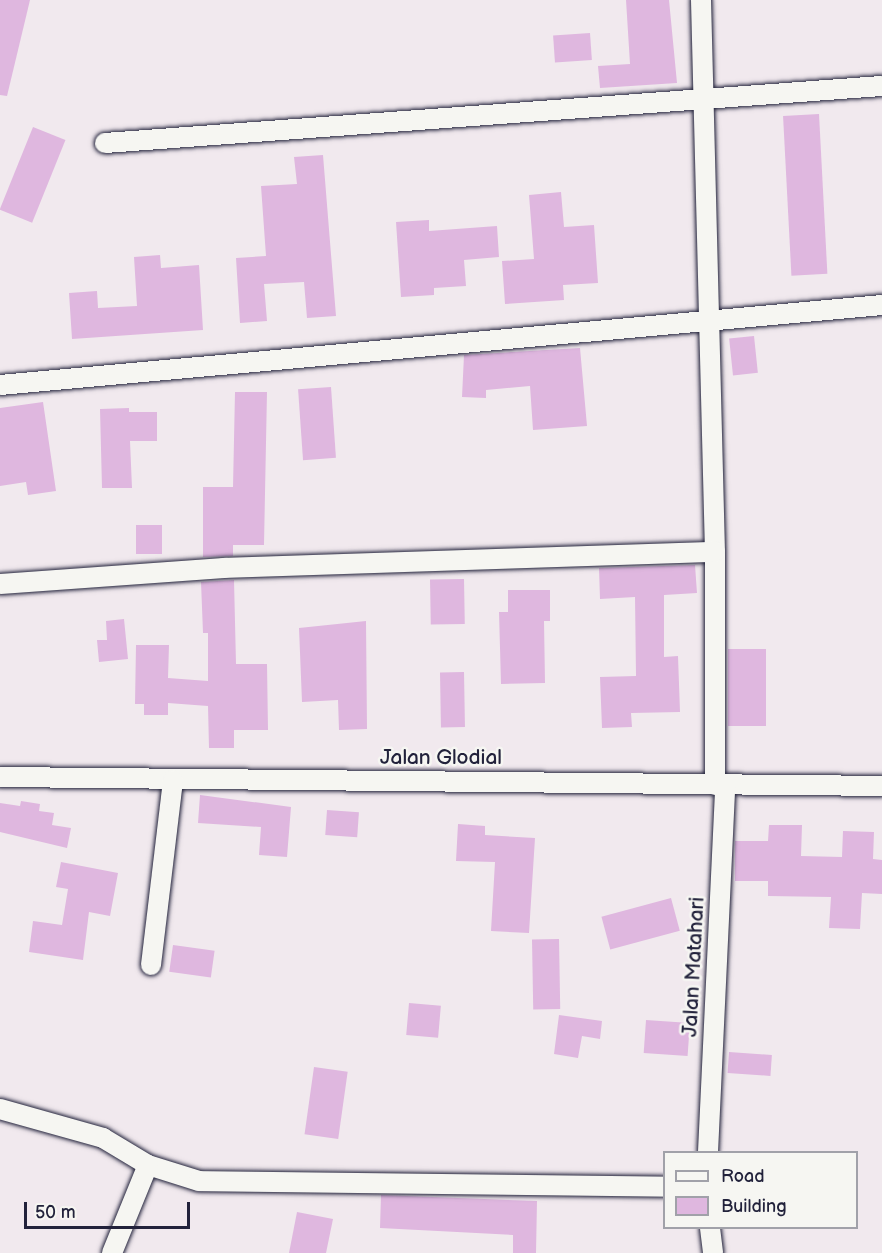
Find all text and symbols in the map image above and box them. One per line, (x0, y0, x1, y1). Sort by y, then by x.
street label: Jalan Glodial (380, 745, 502, 771)
street label: Jalan Matahari (678, 896, 710, 1038)
legend (663, 1151, 858, 1229)
text: Road (721, 1166, 765, 1187)
scale bar (27, 1190, 194, 1228)
text: Building (721, 1196, 787, 1217)
text: 50 m (35, 1202, 76, 1223)

